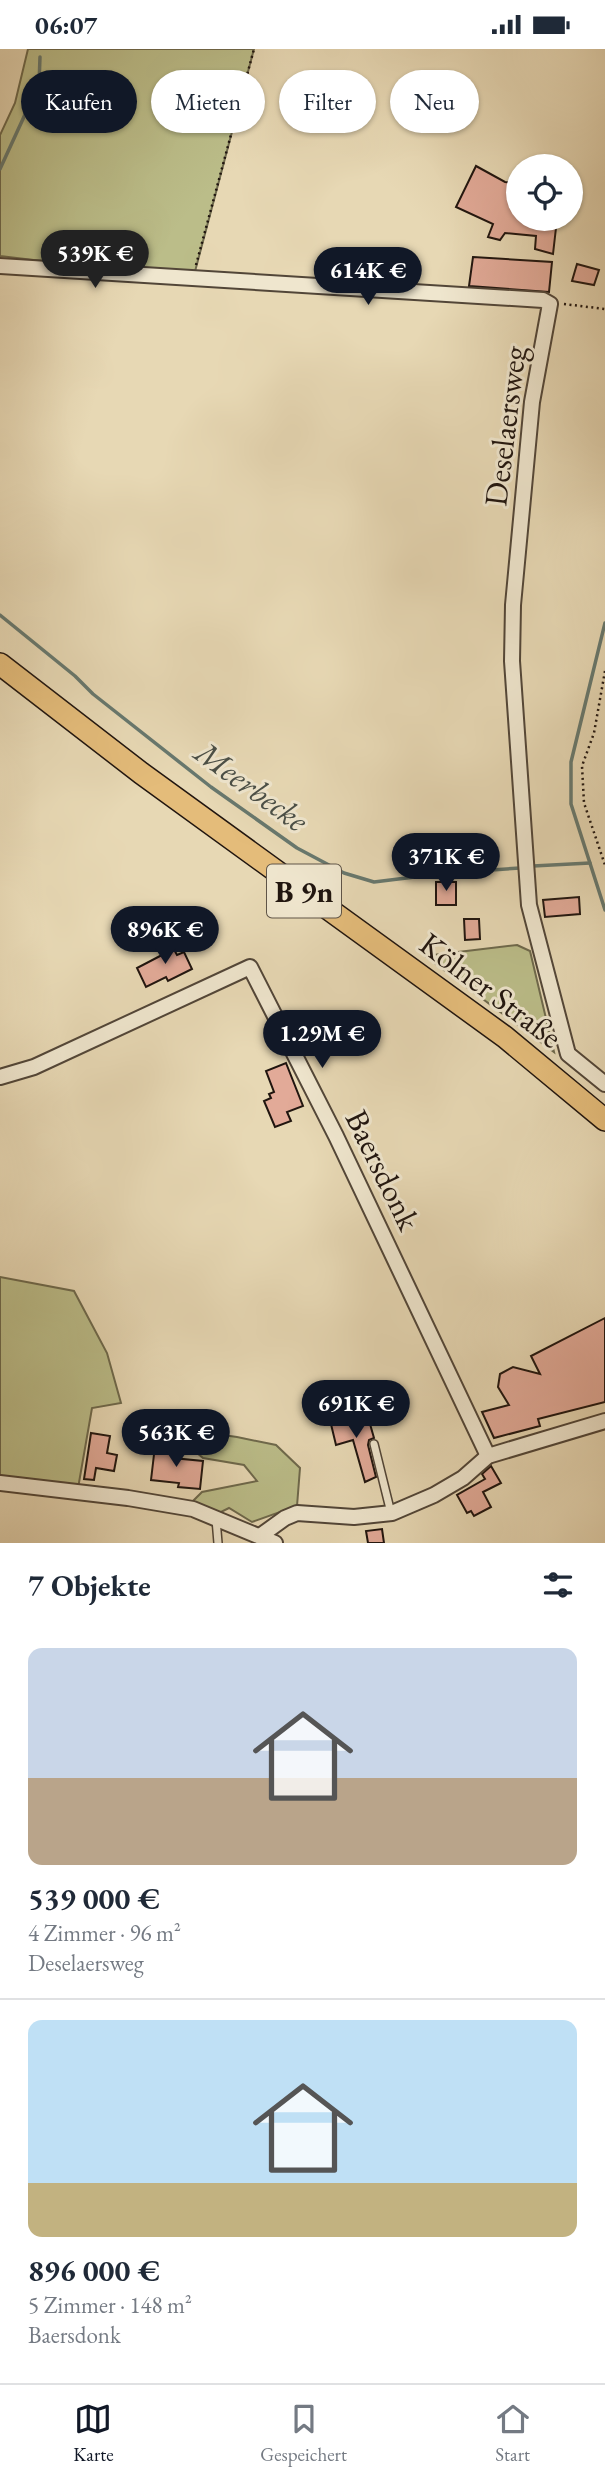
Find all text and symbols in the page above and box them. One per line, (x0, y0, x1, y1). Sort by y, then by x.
text: 06:07 (35, 8, 97, 42)
chip: Kaufen (21, 70, 137, 133)
chip: Mieten (151, 70, 265, 133)
chip: Filter (279, 70, 376, 133)
chip: Neu (390, 70, 479, 133)
map controls (506, 154, 583, 231)
button: locate (506, 154, 583, 231)
pin: 539K € (38, 231, 152, 290)
text: 539K € (57, 238, 133, 268)
pin: 614K € (311, 247, 425, 307)
text: 614K € (330, 255, 406, 285)
street label: Deselaersweg (474, 343, 536, 508)
water label: Meerbecke (185, 729, 318, 842)
pin: 371K € (389, 833, 503, 893)
text: 371K € (408, 841, 484, 871)
road number: B 9n (267, 865, 341, 918)
pin: 896K € (108, 907, 222, 966)
text: 896K € (127, 914, 203, 944)
street label: Kölner Straße (411, 923, 571, 1057)
pin: 1.29M € (257, 1011, 387, 1070)
text: 1.29M € (279, 1018, 365, 1048)
street label: Baersdonk (336, 1103, 431, 1238)
pin: 691K € (299, 1381, 413, 1440)
text: 691K € (318, 1388, 394, 1418)
pin: 563K € (119, 1409, 233, 1469)
text: 563K € (138, 1417, 214, 1447)
text: 7 Objekte (28, 1566, 151, 1605)
icon: filters (539, 1566, 577, 1604)
icon: home (240, 1693, 366, 1819)
text: 539 000 € (28, 1879, 160, 1918)
text: 4 Zimmer · 96 m² (28, 1918, 181, 1948)
text: Deselaersweg (28, 1948, 144, 1978)
icon: home (240, 2065, 366, 2191)
text: 896 000 € (28, 2251, 160, 2290)
text: 5 Zimmer · 148 m² (28, 2290, 192, 2320)
text: Baersdonk (28, 2320, 121, 2350)
tab: Karte (73, 2400, 114, 2467)
tab: Gespeichert (260, 2400, 347, 2467)
tab: Start (494, 2400, 532, 2467)

